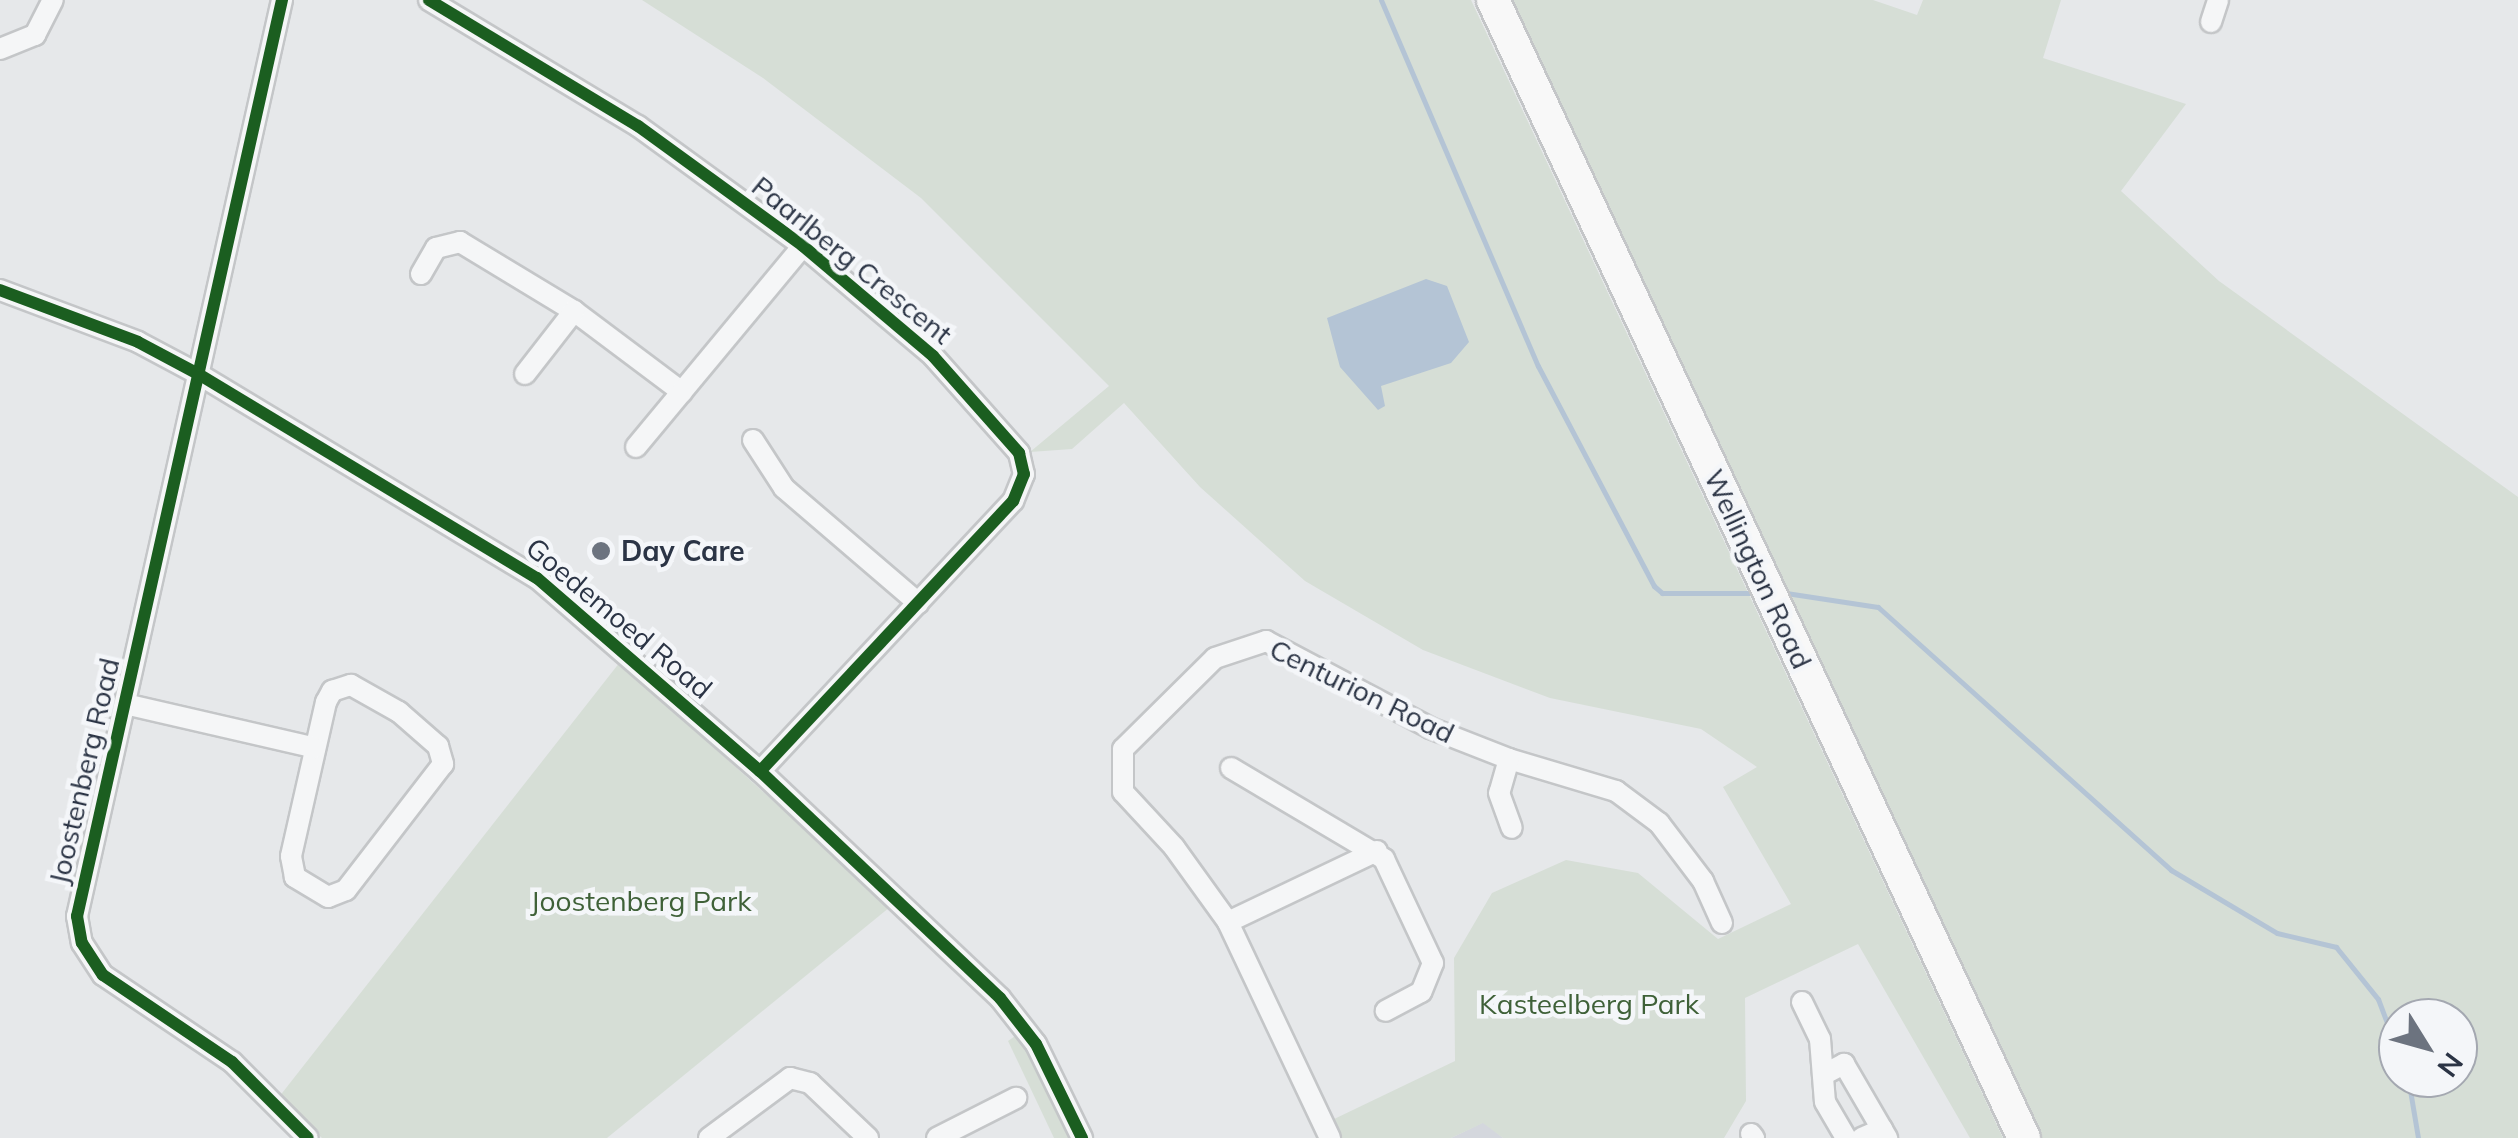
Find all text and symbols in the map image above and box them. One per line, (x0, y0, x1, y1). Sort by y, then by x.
street label: Paarlberg Crescent (745, 169, 959, 351)
street label: Wellington Road (1697, 464, 1819, 674)
street label: Goedemoed Road (519, 530, 719, 706)
place label: Day Care (621, 534, 745, 568)
marker: Day Care (590, 540, 612, 562)
street label: Centurion Road (1264, 632, 1460, 750)
street label: Joostenberg Road (42, 655, 126, 887)
park label: Joostenberg Park (530, 884, 752, 918)
park label: Kasteelberg Park (1479, 987, 1699, 1021)
north arrow (2378, 998, 2478, 1098)
text: N (2430, 1046, 2471, 1084)

